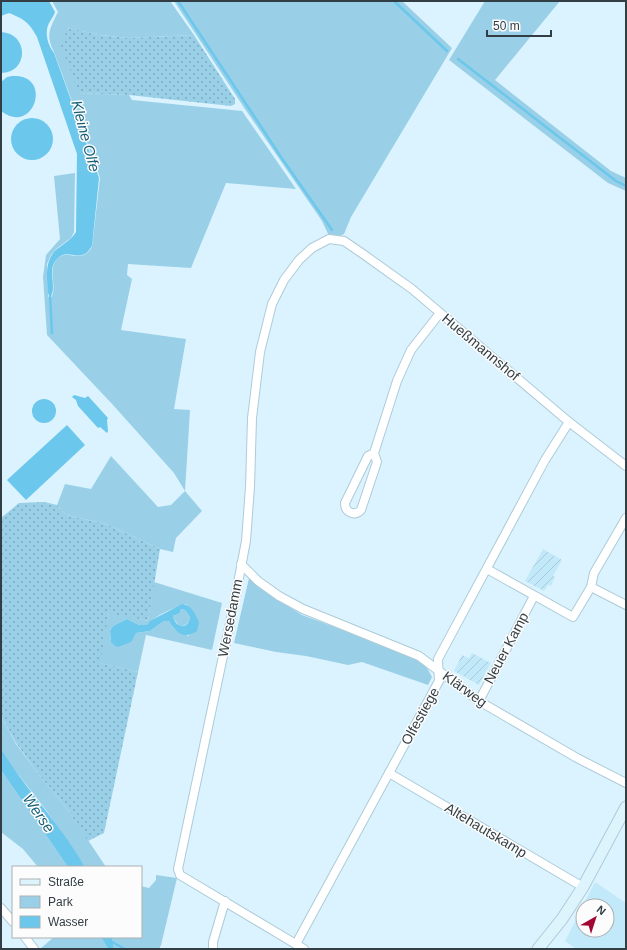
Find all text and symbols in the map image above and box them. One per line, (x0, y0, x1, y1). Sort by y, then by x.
scale bar (487, 12, 551, 38)
text: 50 m (493, 19, 520, 33)
water label: Kleine Olfe (68, 98, 104, 174)
street label: Hueßmannshof (439, 310, 523, 384)
street label: Wersedamm (215, 578, 245, 658)
street label: Neuer Kamp (480, 609, 532, 686)
street label: Klärweg (440, 668, 490, 710)
street label: Olfestiege (398, 684, 442, 747)
water label: Werse (20, 790, 58, 836)
street label: Altehautskamp (442, 799, 530, 861)
legend (12, 866, 142, 938)
text: Straße (48, 875, 84, 889)
text: Park (48, 895, 74, 909)
north arrow (575, 898, 615, 938)
text: N (594, 903, 608, 917)
text: Wasser (48, 915, 88, 929)

